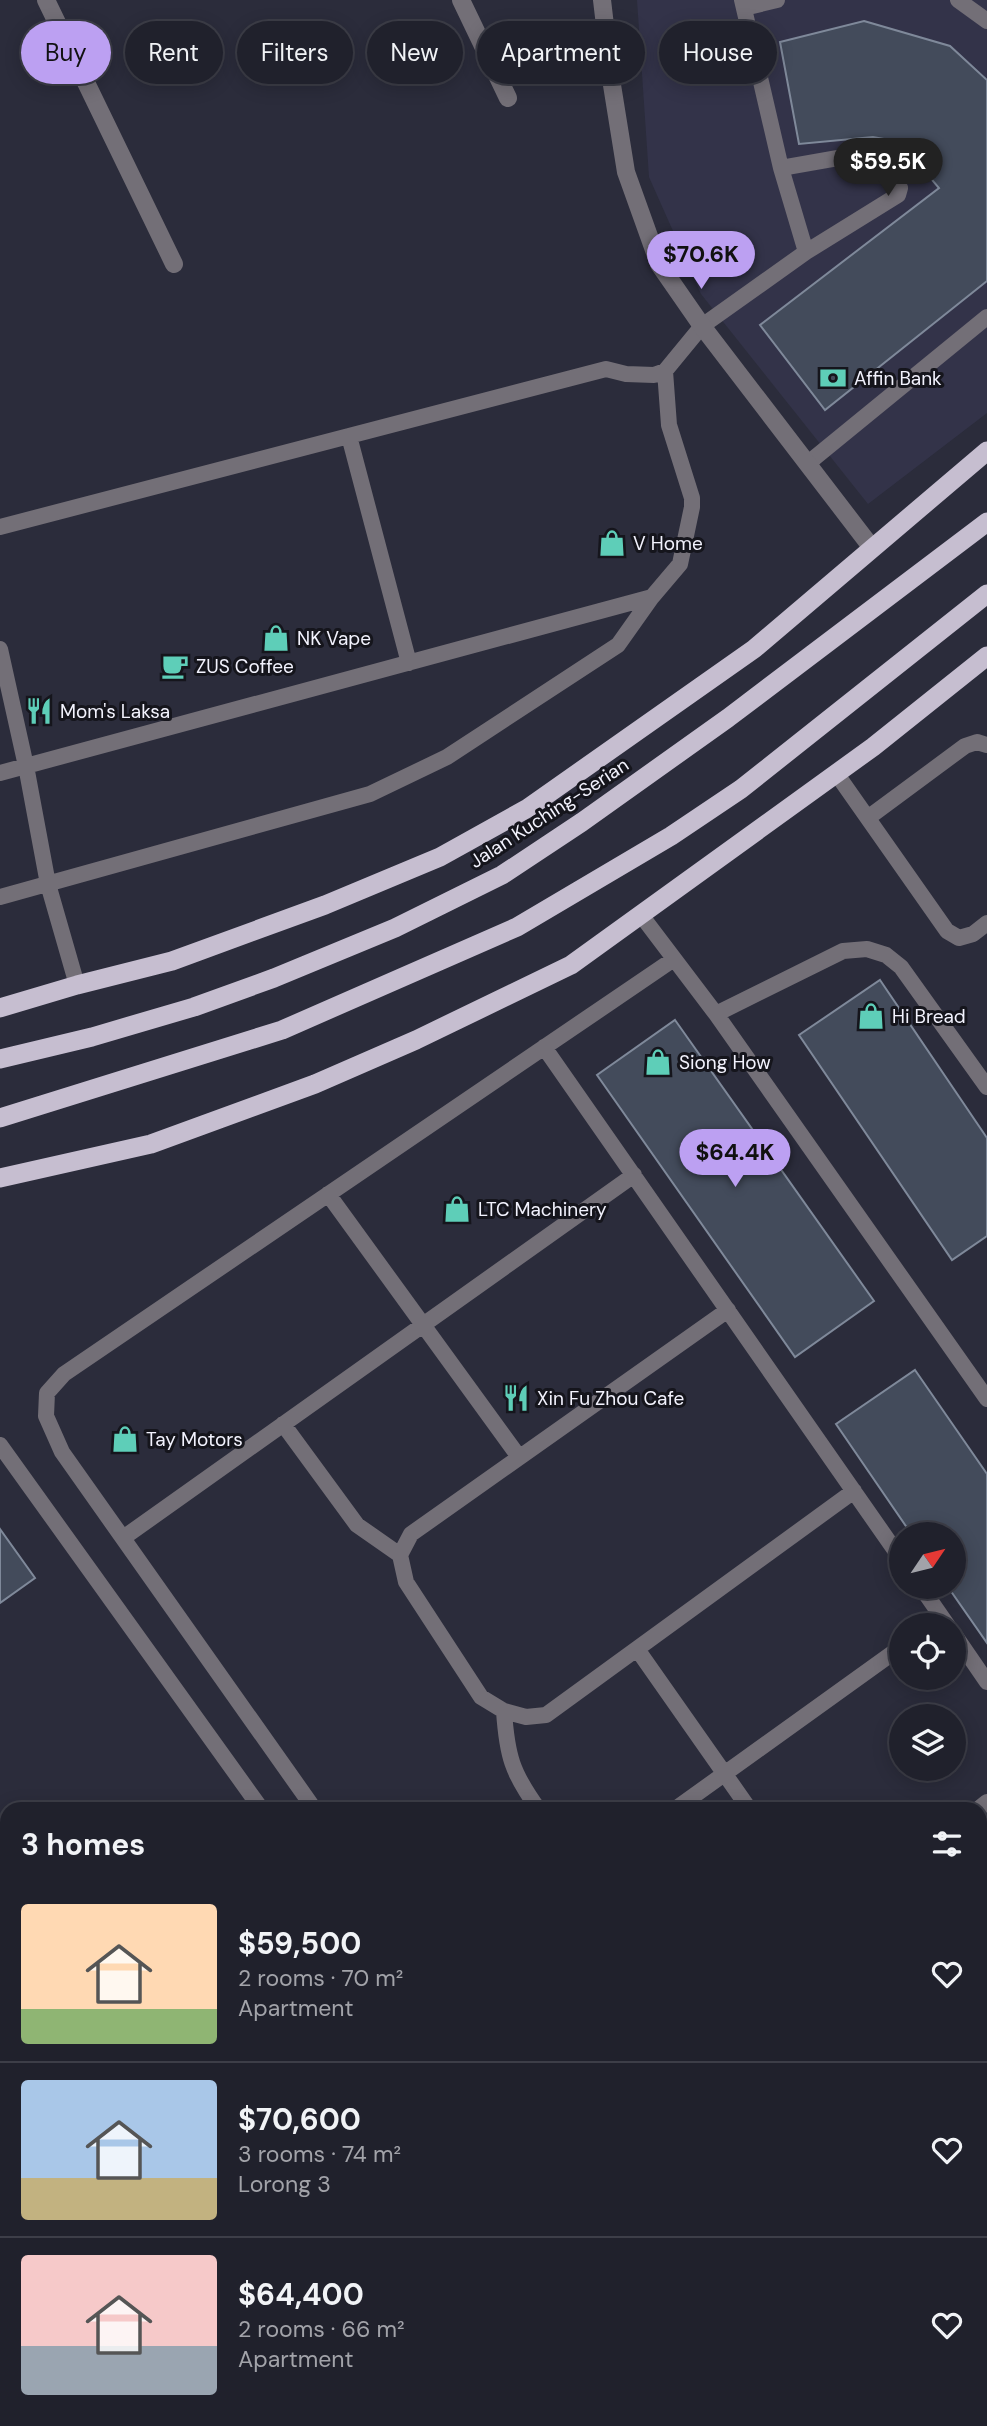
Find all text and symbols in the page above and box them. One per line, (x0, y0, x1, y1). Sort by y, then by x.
chip: Buy (21, 21, 111, 84)
chip: Rent (125, 21, 223, 84)
chip: Filters (237, 21, 353, 84)
chip: New (367, 21, 463, 84)
chip: Apartment (477, 21, 645, 84)
chip: House (659, 21, 777, 84)
pin: $59.5K (831, 138, 945, 198)
text: $59.5K (850, 146, 926, 176)
pin: $70.6K (644, 232, 758, 291)
text: $70.6K (663, 239, 739, 269)
bank icon: Affin Bank (818, 363, 848, 393)
place label: Affin Bank (854, 366, 942, 391)
shop icon: V Home (597, 528, 627, 558)
place label: V Home (633, 531, 703, 556)
shop icon: NK Vape (261, 623, 291, 653)
place label: NK Vape (297, 626, 371, 651)
cafe icon: ZUS Coffee (160, 651, 190, 681)
place label: ZUS Coffee (196, 654, 294, 679)
restaurant icon: Mom's Laksa (24, 696, 54, 726)
place label: Mom's Laksa (60, 699, 170, 724)
street label: Jalan Kuching-Serian (465, 752, 633, 874)
shop icon: Hi Bread (856, 1001, 886, 1031)
place label: Hi Bread (892, 1004, 966, 1029)
shop icon: Siong How (643, 1047, 673, 1077)
place label: Siong How (679, 1050, 771, 1075)
pin: $64.4K (678, 1130, 792, 1189)
text: $64.4K (695, 1137, 775, 1167)
shop icon: LTC Machinery (442, 1194, 472, 1224)
place label: LTC Machinery (478, 1197, 607, 1222)
restaurant icon: Xin Fu Zhou Cafe (501, 1383, 531, 1413)
place label: Xin Fu Zhou Cafe (537, 1386, 684, 1411)
shop icon: Tay Motors (110, 1424, 140, 1454)
place label: Tay Motors (146, 1427, 243, 1452)
north arrow (889, 1522, 966, 1600)
map controls (889, 1522, 966, 1781)
button: locate (889, 1613, 966, 1690)
button: layers (889, 1704, 966, 1781)
text: 3 homes (21, 1825, 145, 1864)
icon: filters (928, 1825, 966, 1863)
text: $59,500 (238, 1924, 361, 1963)
icon: home (77, 1932, 161, 2016)
icon: heart (928, 1955, 966, 1993)
text: 2 rooms · 70 m² (238, 1963, 403, 1993)
text: Apartment (238, 1993, 353, 2023)
text: $70,600 (238, 2100, 361, 2139)
icon: home (77, 2108, 161, 2192)
icon: heart (928, 2131, 966, 2169)
text: 3 rooms · 74 m² (238, 2139, 401, 2169)
text: Lorong 3 (238, 2169, 331, 2199)
text: $64,400 (238, 2275, 364, 2314)
icon: home (77, 2283, 161, 2367)
icon: heart (928, 2306, 966, 2344)
text: 2 rooms · 66 m² (238, 2314, 405, 2344)
text: Apartment (238, 2344, 353, 2374)

